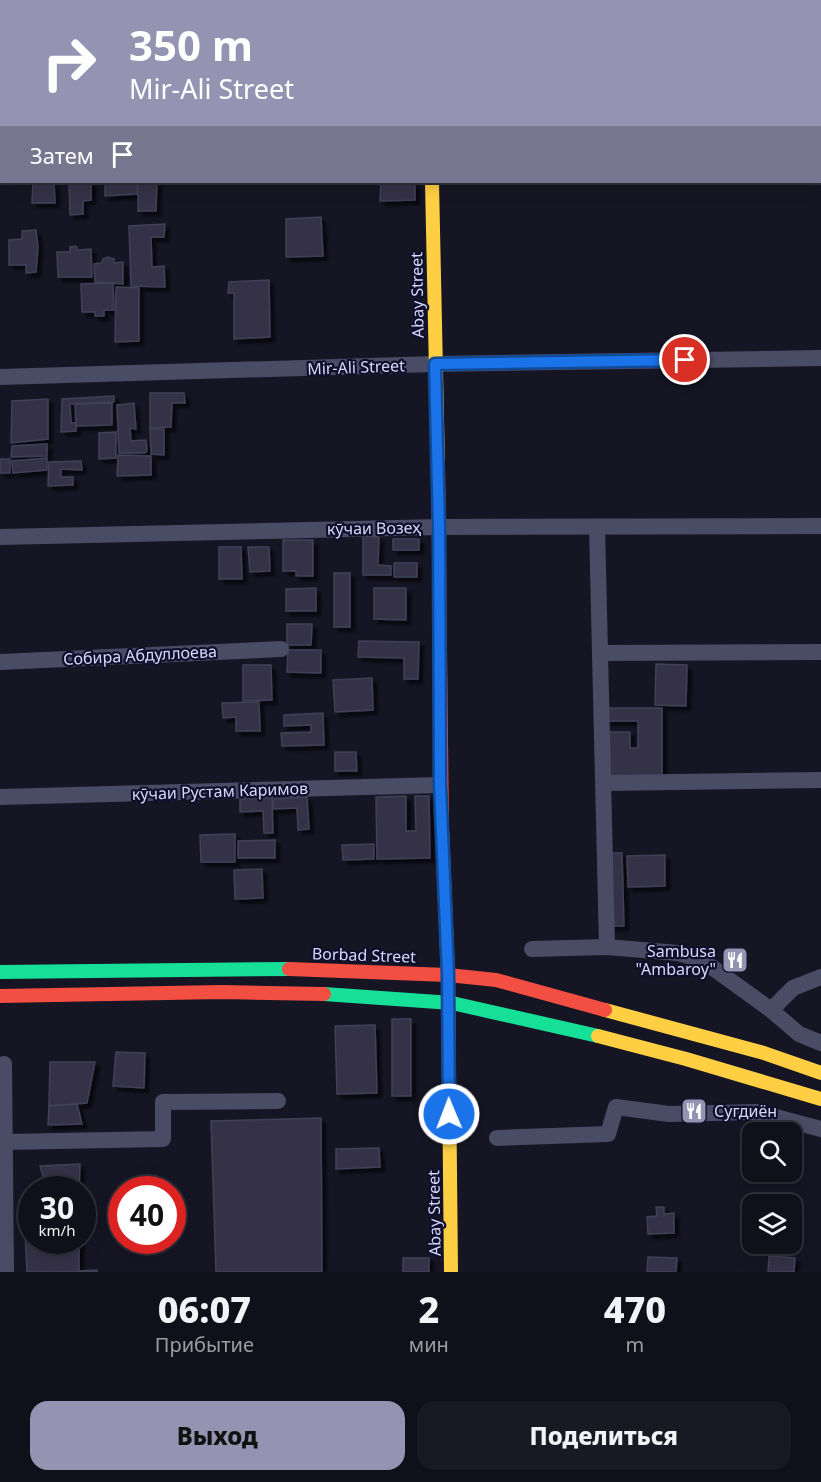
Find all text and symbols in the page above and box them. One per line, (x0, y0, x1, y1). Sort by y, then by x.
text: 350 m (129, 16, 253, 73)
icon: right (30, 24, 108, 102)
text: Mir-Ali Street (129, 70, 294, 107)
icon: arrive (106, 138, 139, 171)
text: Затем (30, 140, 94, 170)
street label: Abay Street (405, 252, 429, 338)
pin (659, 334, 710, 385)
icon: arrive (668, 343, 701, 376)
street label: Mir-Ali Street (307, 354, 405, 380)
street label: кӯчаи Возеҳ (327, 516, 421, 540)
street label: Собира Абдуллоева (63, 640, 217, 670)
street label: кӯчаи Рустам Каримов (132, 777, 308, 805)
place label: Sambusa "Ambaroy" (636, 940, 716, 980)
street label: Borbad Street (312, 942, 417, 968)
restaurant icon: Sambusa "Ambaroy" (720, 945, 750, 975)
position arrow (417, 1082, 481, 1146)
restaurant icon: Сугдиён (679, 1096, 709, 1126)
place label: Сугдиён (714, 1100, 777, 1122)
map controls (742, 1122, 802, 1254)
button: search (742, 1122, 802, 1182)
street label: Abay Street (422, 1170, 446, 1256)
speed limit sign: 40 (108, 1176, 186, 1254)
text: 30 (40, 1187, 74, 1228)
button: layers (742, 1194, 802, 1254)
text: km/h (39, 1220, 75, 1240)
text: 06:07 (158, 1285, 251, 1334)
text: 2 (418, 1285, 439, 1334)
text: 470 (604, 1285, 666, 1334)
text: Прибытие (155, 1331, 254, 1358)
text: мин (409, 1331, 449, 1358)
text: m (626, 1331, 644, 1358)
button: Выход (30, 1401, 405, 1470)
button: Поделиться (417, 1401, 791, 1470)

